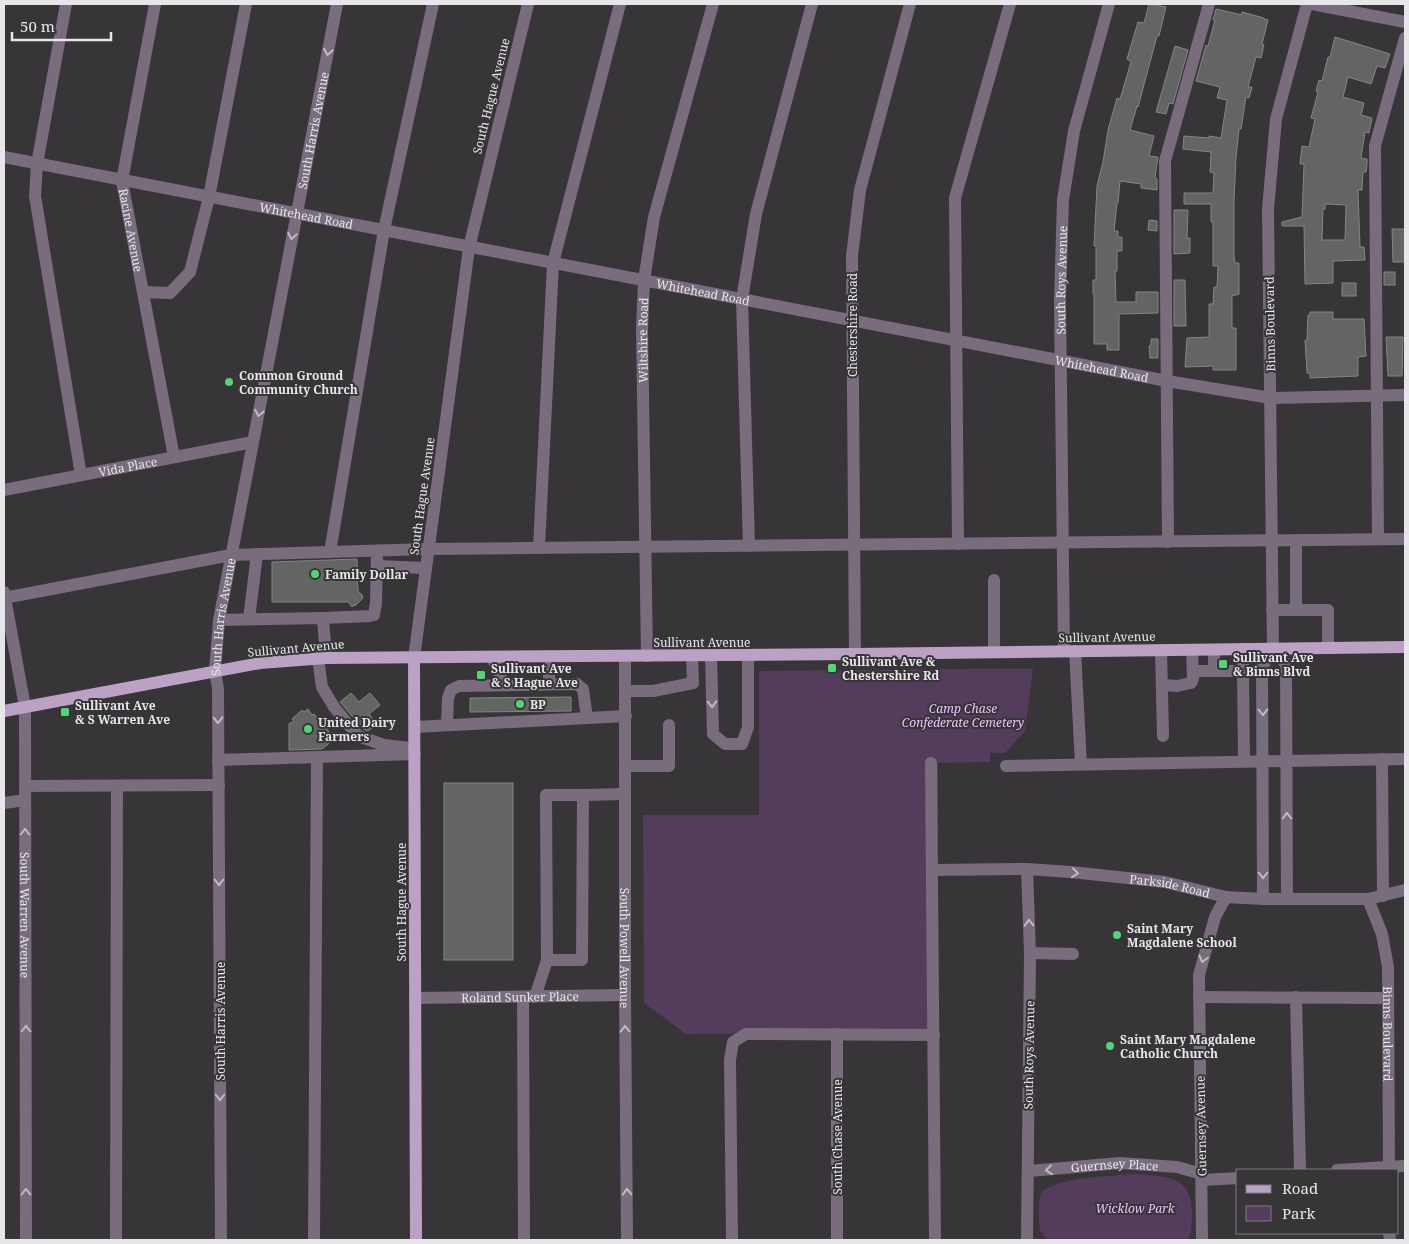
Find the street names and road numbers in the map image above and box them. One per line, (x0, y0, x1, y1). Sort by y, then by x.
street label: South Hague Avenue (468, 36, 514, 156)
street label: South Harris Avenue (293, 70, 332, 190)
street label: Racine Avenue (115, 187, 147, 273)
street label: Whitehead Road (258, 198, 355, 233)
street label: South Roys Avenue (1051, 225, 1071, 335)
street label: Chestershire Road (844, 272, 861, 377)
street label: Whitehead Road (655, 274, 752, 309)
street label: Binns Boulevard (1261, 276, 1279, 372)
street label: Wiltshire Road (633, 296, 652, 383)
street label: Whitehead Road (1054, 351, 1151, 386)
street label: South Hague Avenue (405, 436, 439, 556)
street label: Vida Place (97, 452, 158, 480)
street label: South Harris Avenue (206, 556, 239, 677)
street label: Sullivant Avenue (1058, 628, 1156, 646)
street label: Sullivant Avenue (653, 634, 751, 651)
street label: Sullivant Avenue (247, 635, 345, 661)
street label: South Hague Avenue (393, 843, 410, 961)
street label: South Warren Avenue (17, 852, 34, 978)
street label: Parkside Road (1129, 870, 1213, 901)
street label: South Powell Avenue (616, 888, 634, 1008)
street label: South Harris Avenue (212, 962, 229, 1080)
street label: Binns Boulevard (1380, 986, 1397, 1082)
street label: Roland Sunker Place (461, 987, 579, 1006)
street label: South Roys Avenue (1020, 1000, 1038, 1110)
street label: Guernsey Avenue (1192, 1076, 1210, 1176)
street label: South Chase Avenue (829, 1079, 846, 1195)
street label: Guernsey Place (1070, 1154, 1159, 1176)

